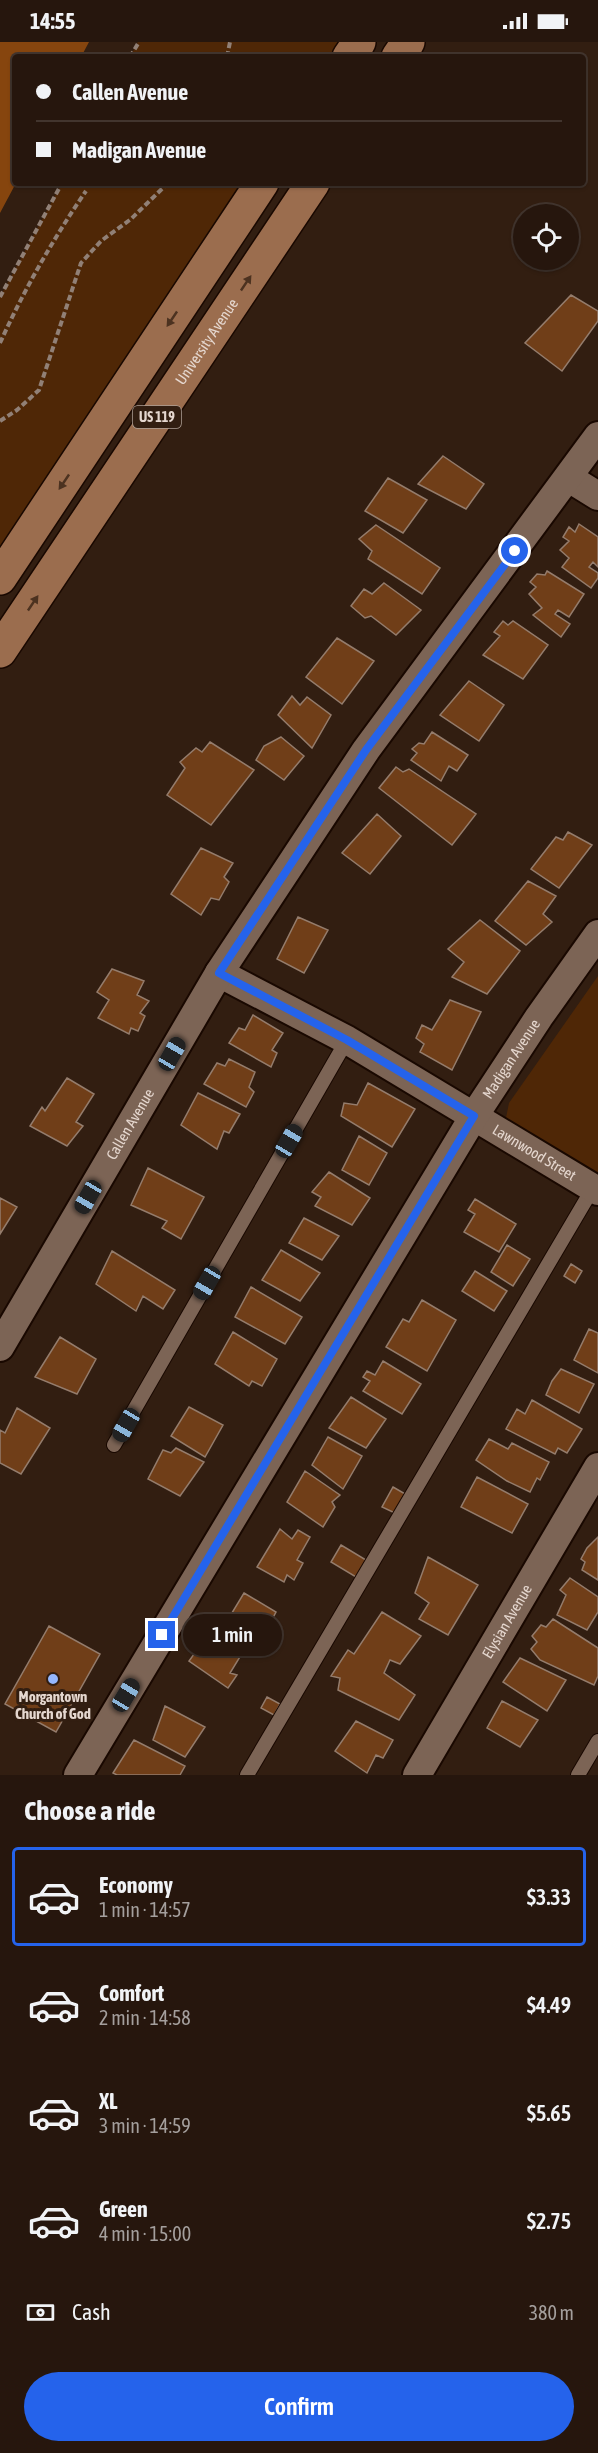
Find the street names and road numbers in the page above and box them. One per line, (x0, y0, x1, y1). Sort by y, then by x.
street label: University Avenue (172, 295, 241, 388)
road number: US 119 (133, 406, 181, 428)
street label: Madigan Avenue (479, 1016, 543, 1102)
street label: Callen Avenue (103, 1085, 157, 1163)
street label: Lawnwood Street (490, 1121, 579, 1184)
street label: Elysian Avenue (478, 1581, 535, 1661)

